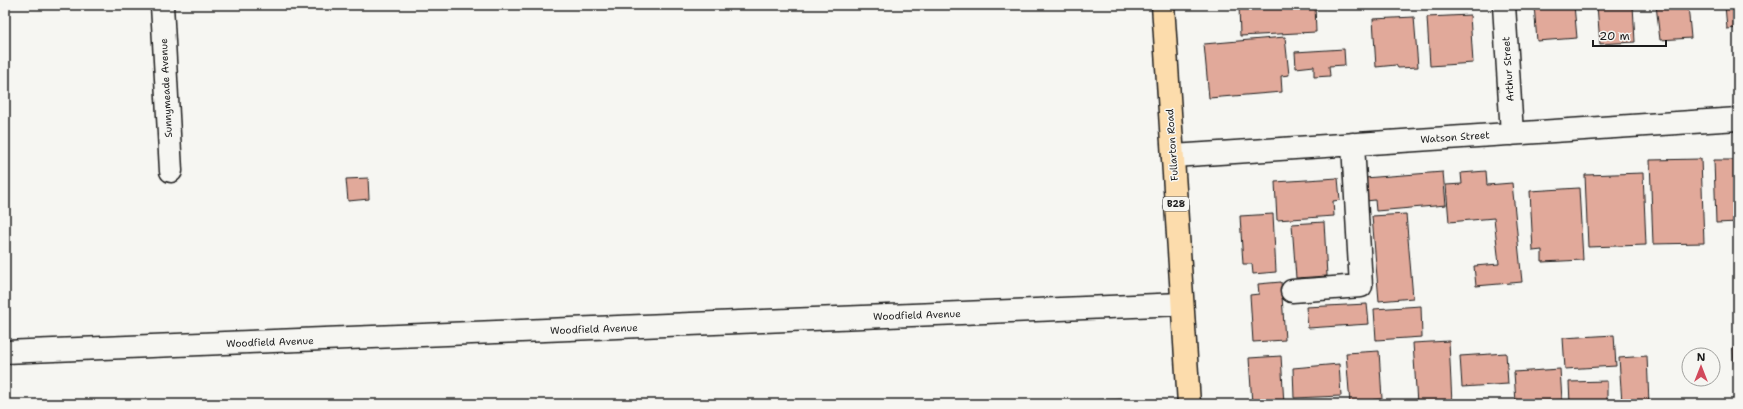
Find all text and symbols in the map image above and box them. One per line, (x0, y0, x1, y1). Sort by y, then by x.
scale bar (1593, 22, 1666, 48)
text: 20 m (1599, 28, 1630, 44)
street label: Arthur Street (1499, 36, 1517, 102)
street label: Sunnymeade Avenue (157, 38, 175, 138)
street label: Fullarton Road (1163, 108, 1181, 181)
street label: Watson Street (1420, 128, 1490, 146)
road number: B28 (1163, 197, 1189, 211)
street label: Woodfield Avenue (873, 307, 961, 323)
street label: Woodfield Avenue (550, 321, 638, 337)
street label: Woodfield Avenue (226, 334, 314, 350)
north arrow (1681, 347, 1721, 387)
text: N (1697, 350, 1706, 365)

